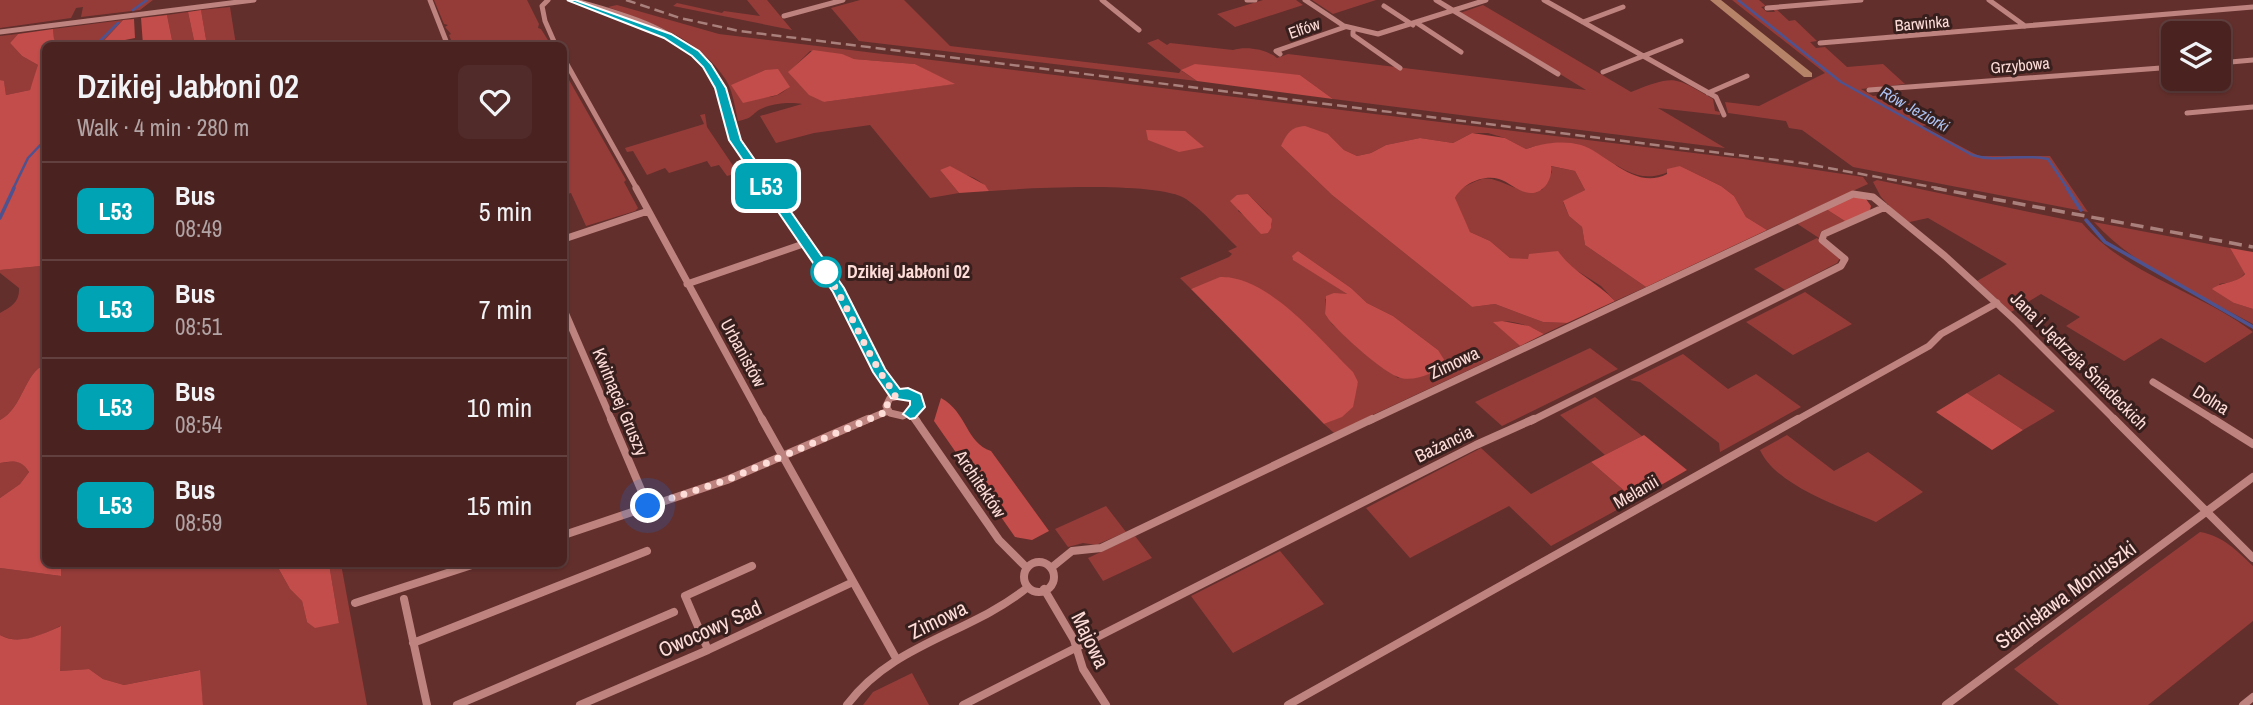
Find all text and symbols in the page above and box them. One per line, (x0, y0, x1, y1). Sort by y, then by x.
street label: Barwinka (1894, 10, 1951, 36)
street label: Elfów (1285, 12, 1323, 44)
map controls (2161, 21, 2231, 91)
button: layers (2161, 21, 2231, 91)
street label: Grzybowa (1990, 51, 2051, 79)
text: Dzikiej Jabłoni 02 (77, 64, 299, 108)
button: heart (458, 65, 532, 139)
water label: Rów Jeziorki (1877, 81, 1954, 137)
text: Walk · 4 min · 280 m (77, 112, 249, 143)
line badge: L53 (726, 163, 806, 209)
text: L53 (749, 170, 783, 202)
text: Bus (175, 178, 215, 213)
text: 5 min (479, 194, 532, 229)
text: L53 (99, 195, 132, 227)
text: 08:49 (175, 213, 222, 244)
marker: Dzikiej Jabłoni 02 (811, 257, 841, 287)
place label: Dzikiej Jabłoni 02 (847, 259, 970, 284)
text: Bus (175, 276, 215, 311)
street label: Jana i Jędrzeja Śniadeckich (2005, 286, 2154, 435)
text: 7 min (479, 292, 532, 327)
text: L53 (99, 293, 132, 325)
text: 08:51 (175, 311, 222, 342)
street label: Urbanistów (714, 314, 773, 392)
street label: Zimowa (1425, 340, 1483, 385)
street label: Kwitnącej Gruszy (587, 344, 655, 460)
text: Bus (175, 374, 215, 409)
street label: Dolna (2188, 379, 2234, 420)
text: 10 min (467, 390, 532, 425)
text: L53 (99, 391, 132, 423)
text: 08:54 (175, 409, 222, 440)
street label: Bażancia (1411, 419, 1477, 468)
street label: Architektów (948, 444, 1013, 523)
street label: Melanii (1609, 469, 1663, 514)
text: Bus (175, 472, 215, 507)
text: 15 min (467, 488, 532, 523)
your location (630, 488, 665, 523)
text: L53 (99, 489, 132, 521)
text: 08:59 (175, 507, 222, 538)
street label: Stanisława Moniuszki (1989, 534, 2142, 656)
street label: Owocowy Sad (654, 593, 766, 664)
street label: Zimowa (904, 593, 972, 646)
street label: Majowa (1064, 607, 1117, 673)

